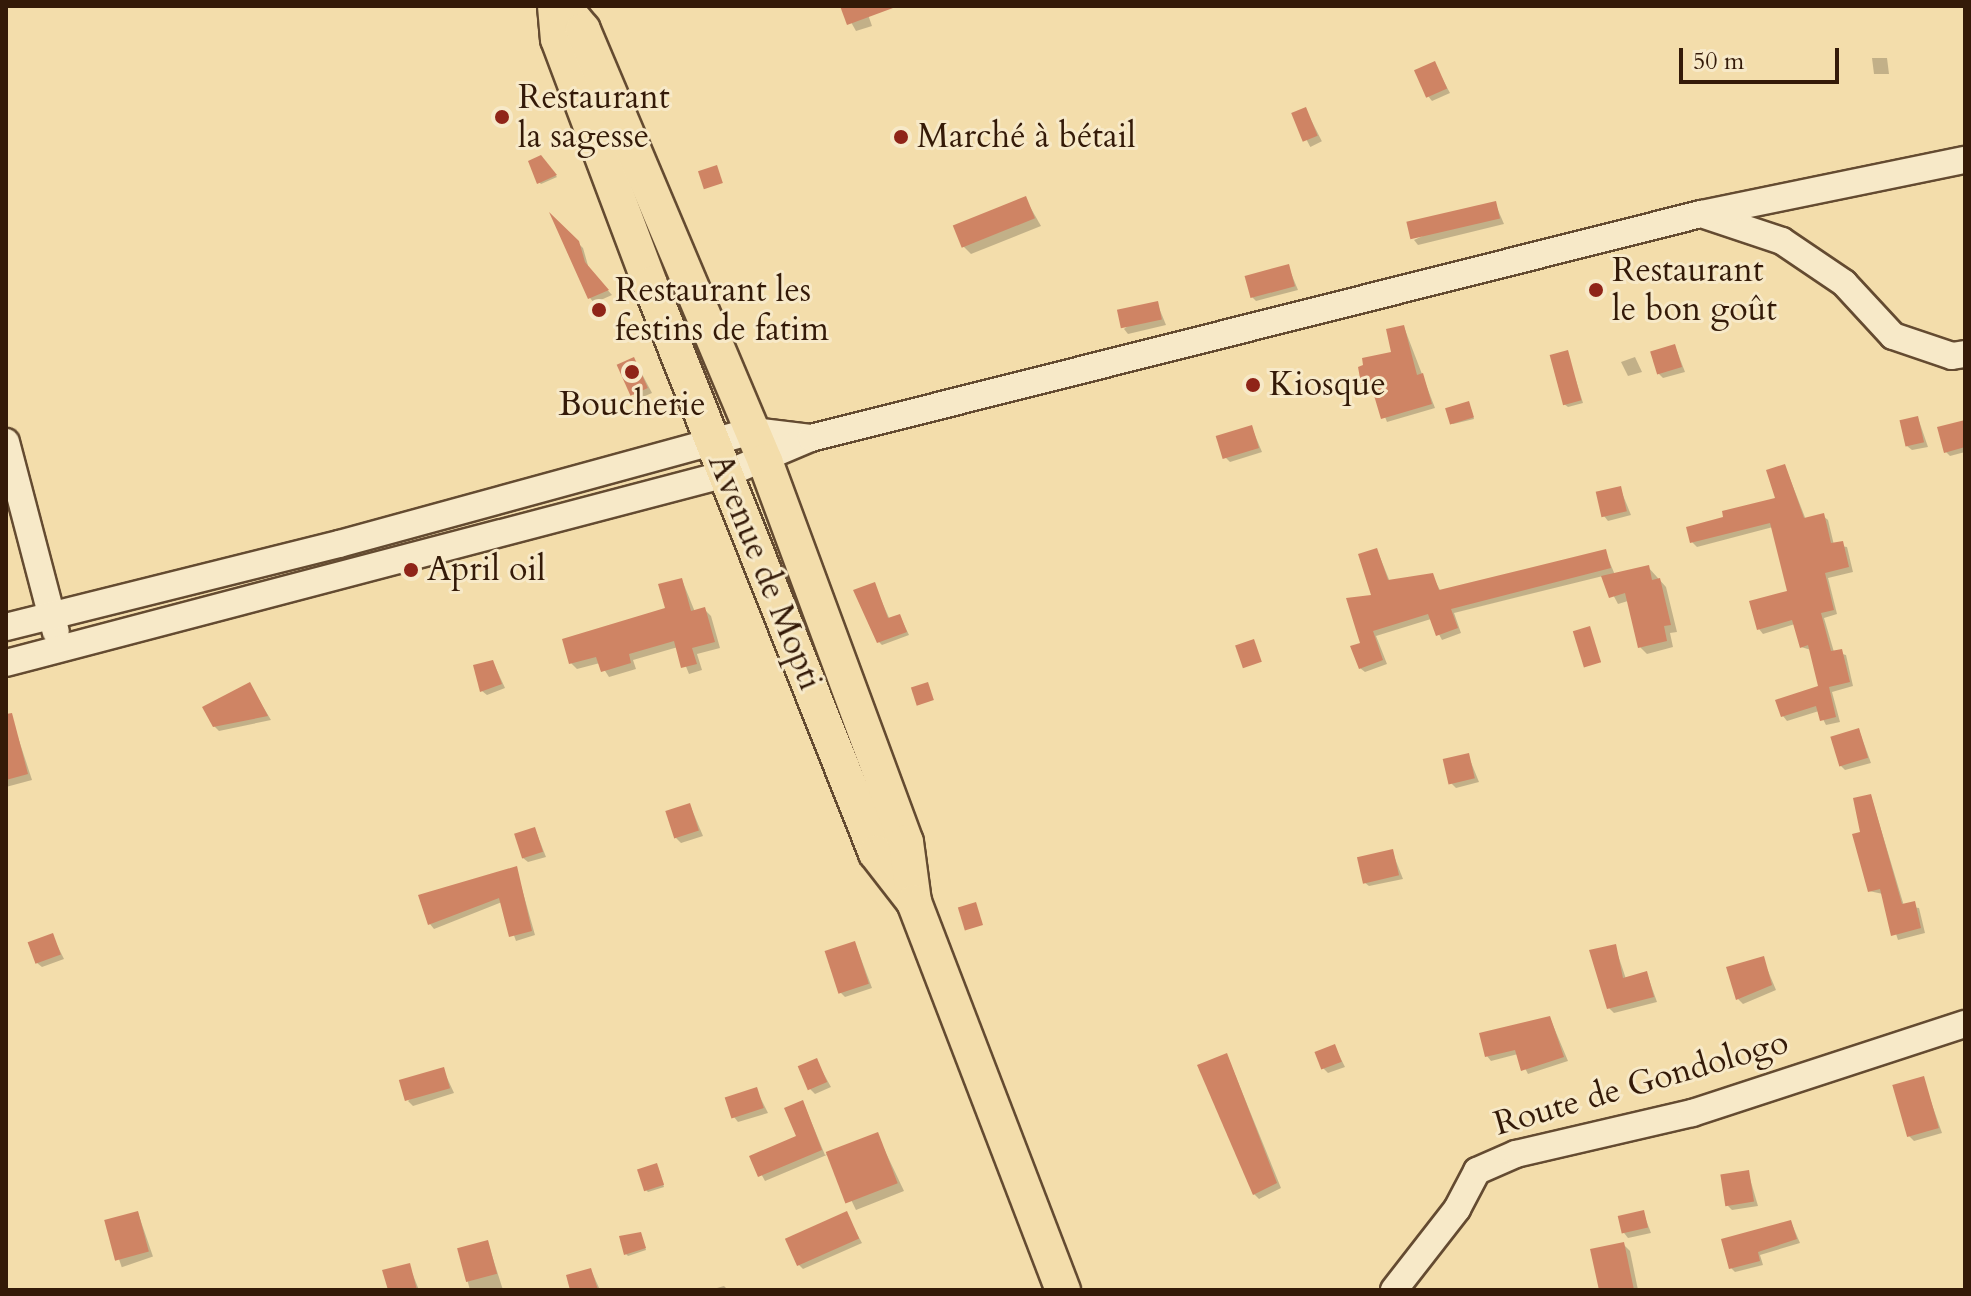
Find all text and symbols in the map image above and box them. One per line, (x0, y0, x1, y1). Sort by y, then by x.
scale bar (1683, 32, 1843, 82)
text: 50 m (1693, 45, 1744, 78)
place label: Restaurant la sagesse (518, 77, 670, 156)
marker: Restaurant la sagesse (493, 108, 511, 126)
place label: Marché à bétail (917, 117, 1136, 157)
marker: Marché à bétail (892, 128, 910, 146)
place label: Restaurant le bon goût (1612, 250, 1777, 330)
place label: Restaurant les festins de fatim (615, 270, 829, 350)
marker: Restaurant le bon goût (1587, 281, 1605, 299)
marker: Restaurant les festins de fatim (590, 301, 608, 319)
marker: Boucherie (623, 363, 641, 381)
place label: Kiosque (1269, 365, 1386, 405)
marker: Kiosque (1244, 376, 1262, 394)
place label: Boucherie (558, 385, 706, 425)
street label: Avenue de Mopti (699, 448, 831, 696)
place label: April oil (427, 550, 546, 590)
marker: April oil (402, 561, 420, 579)
street label: Route de Gondologo (1489, 1021, 1793, 1145)

